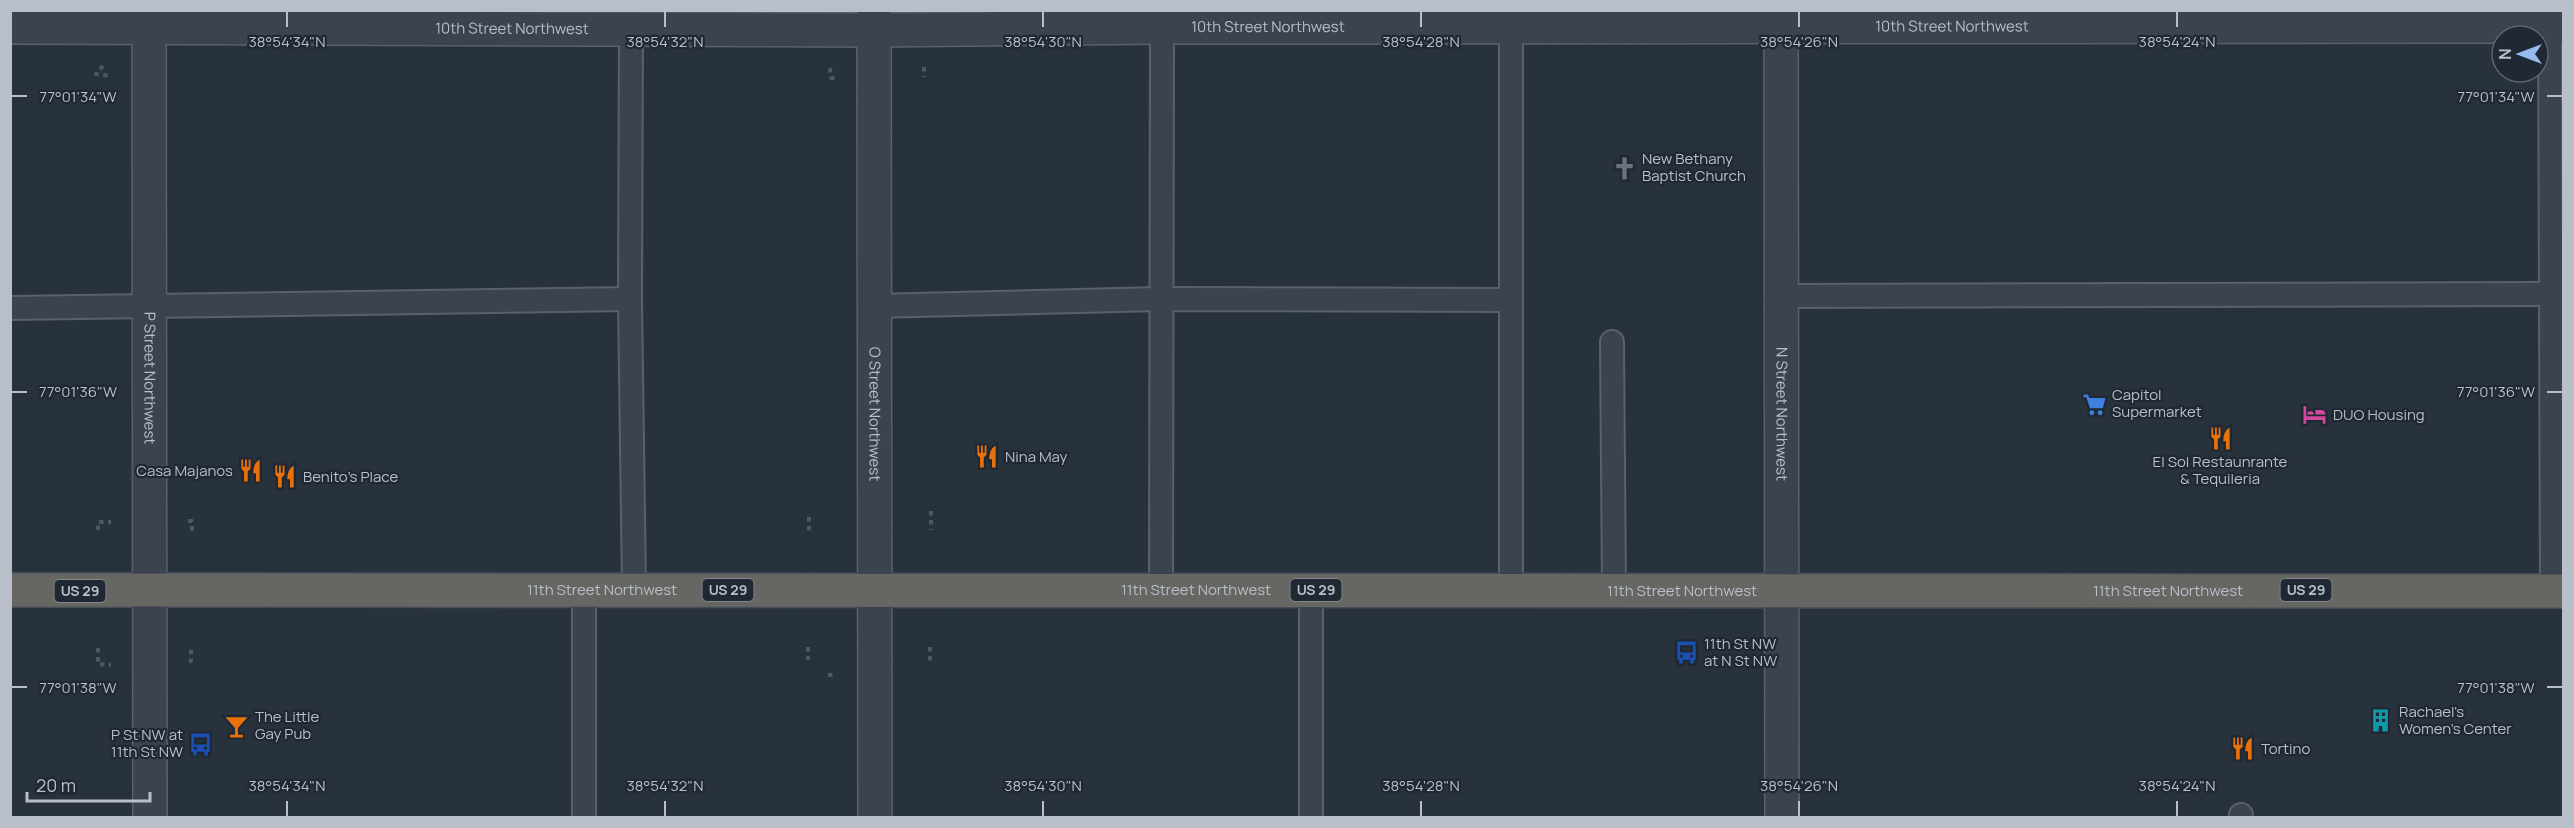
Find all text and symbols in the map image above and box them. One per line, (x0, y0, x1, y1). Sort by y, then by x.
street label: 10th Street Northwest (1875, 15, 2029, 36)
street label: 10th Street Northwest (1191, 16, 1345, 37)
street label: 10th Street Northwest (435, 17, 589, 39)
north arrow (2490, 24, 2550, 84)
text: 38°54'34"N (249, 31, 325, 52)
text: 38°54'32"N (626, 31, 704, 52)
text: 38°54'30"N (1004, 31, 1082, 52)
text: 38°54'28"N (1382, 31, 1460, 52)
text: 38°54'26"N (1760, 31, 1838, 52)
text: 38°54'24"N (2139, 31, 2215, 52)
text: N (2494, 48, 2516, 60)
text: 77°01'34"W (39, 86, 117, 107)
text: 77°01'34"W (2457, 86, 2535, 107)
place label: New Bethany Baptist Church (1642, 148, 1746, 186)
church icon: New Bethany Baptist Church (1611, 155, 1637, 181)
street label: P Street Northwest (139, 312, 161, 444)
street label: O Street Northwest (864, 347, 886, 481)
street label: N Street Northwest (1771, 347, 1793, 481)
text: 77°01'36"W (39, 381, 117, 402)
text: 77°01'36"W (2457, 381, 2535, 402)
place label: Capitol Supermarket (2112, 384, 2202, 422)
supermarket icon: Capitol Supermarket (2081, 391, 2107, 417)
hotel icon: DUO Housing (2302, 402, 2328, 428)
place label: DUO Housing (2333, 404, 2425, 425)
restaurant icon: El Sol Restaunrante & Tequileria (2207, 425, 2233, 451)
restaurant icon: Nina May (974, 444, 1000, 470)
place label: Nina May (1005, 446, 1068, 467)
place label: El Sol Restaunrante & Tequileria (2153, 451, 2288, 489)
restaurant icon: Casa Majanos (238, 458, 264, 484)
place label: Casa Majanos (136, 460, 233, 481)
restaurant icon: Benito's Place (272, 464, 298, 490)
place label: Benito's Place (303, 466, 398, 487)
street label: 11th Street Northwest (527, 579, 677, 600)
road number: US 29 (702, 579, 754, 601)
street label: 11th Street Northwest (1121, 579, 1271, 600)
road number: US 29 (1290, 579, 1342, 601)
road number: US 29 (2280, 579, 2332, 601)
road number: US 29 (54, 580, 106, 602)
street label: 11th Street Northwest (1607, 580, 1757, 601)
street label: 11th Street Northwest (2093, 580, 2243, 601)
place label: 11th St NW at N St NW (1704, 633, 1777, 671)
bus stop icon: 11th St NW at N St NW (1673, 640, 1699, 666)
text: 77°01'38"W (39, 677, 117, 698)
text: 77°01'38"W (2457, 677, 2535, 698)
place label: Rachael's Women's Center (2399, 701, 2512, 739)
place label: The Little Gay Pub (255, 706, 319, 744)
building icon: Rachael's Women's Center (2368, 708, 2394, 734)
bar icon: The Little Gay Pub (224, 713, 250, 739)
place label: P St NW at 11th St NW (111, 724, 183, 762)
bus stop icon: P St NW at 11th St NW (188, 731, 214, 757)
restaurant icon: Tortino (2230, 736, 2256, 762)
place label: Tortino (2261, 738, 2310, 759)
scale bar (27, 765, 150, 803)
text: 20 m (36, 773, 76, 797)
text: 38°54'34"N (249, 775, 325, 796)
text: 38°54'32"N (626, 775, 704, 796)
text: 38°54'30"N (1004, 775, 1082, 796)
text: 38°54'28"N (1382, 775, 1460, 796)
text: 38°54'26"N (1760, 775, 1838, 796)
text: 38°54'24"N (2139, 775, 2215, 796)

